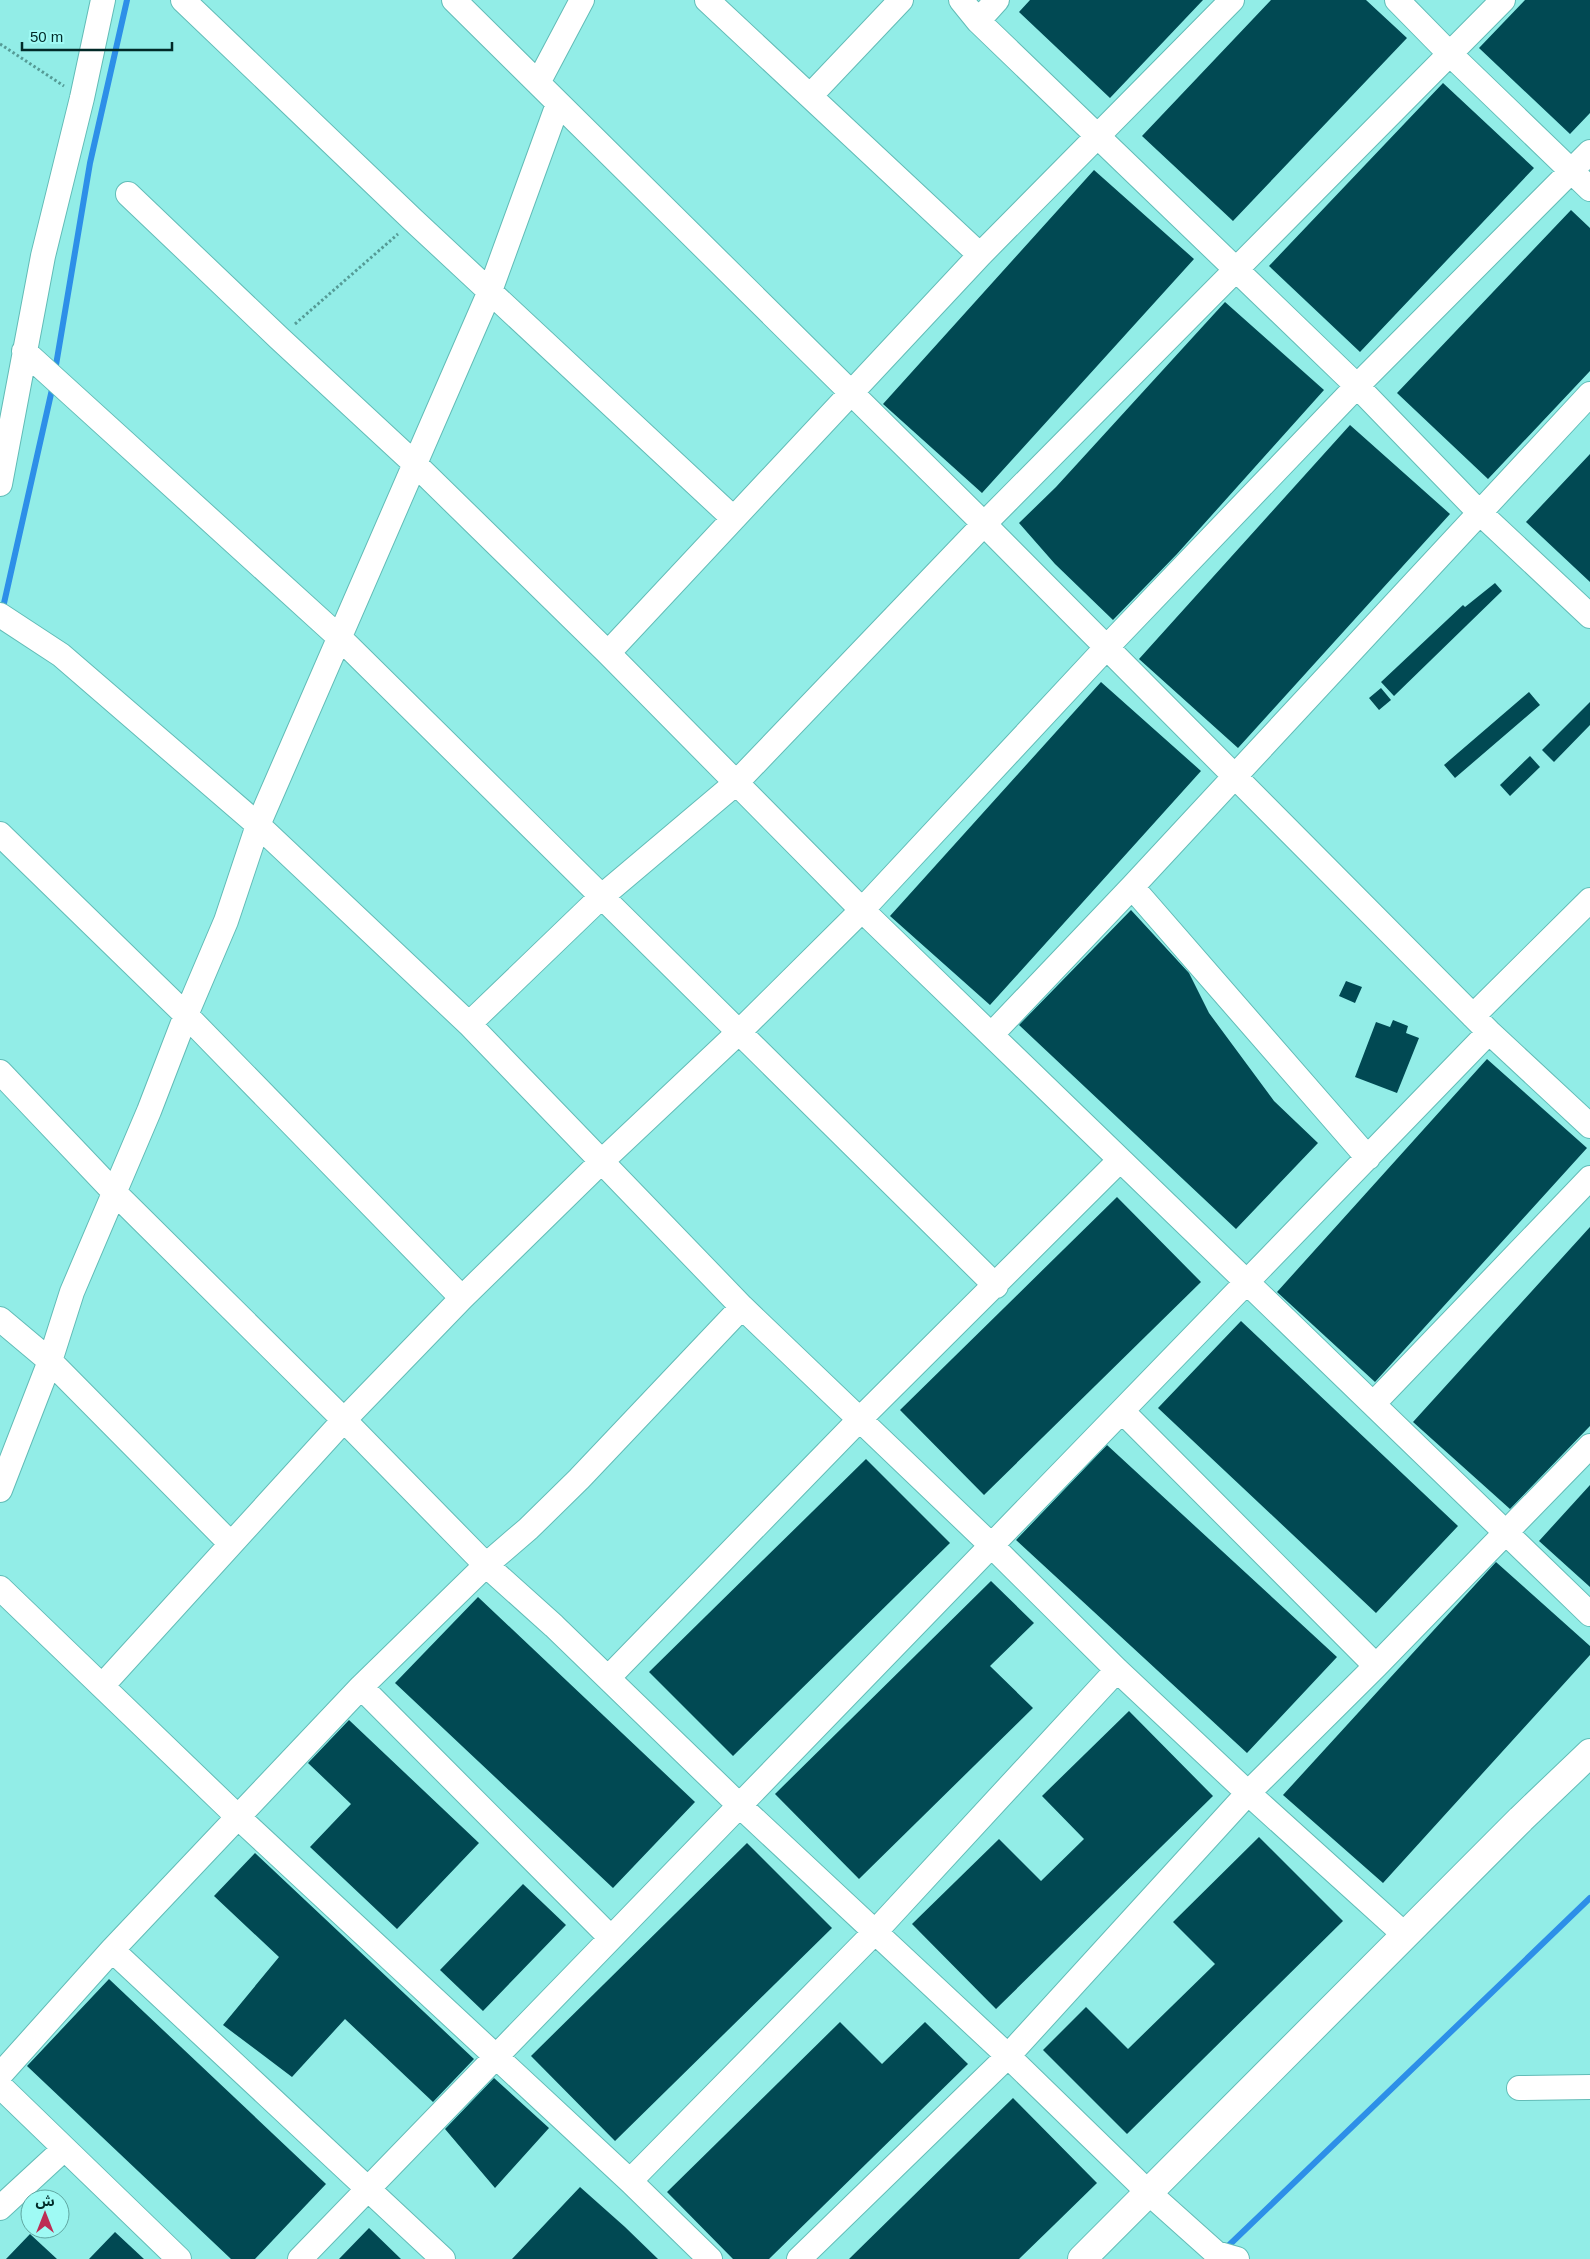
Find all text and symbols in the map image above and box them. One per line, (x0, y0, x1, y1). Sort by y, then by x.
scale bar (22, 20, 172, 52)
text: 50 m (30, 28, 63, 45)
north arrow (20, 2189, 70, 2239)
text: ش (35, 2193, 55, 2209)

